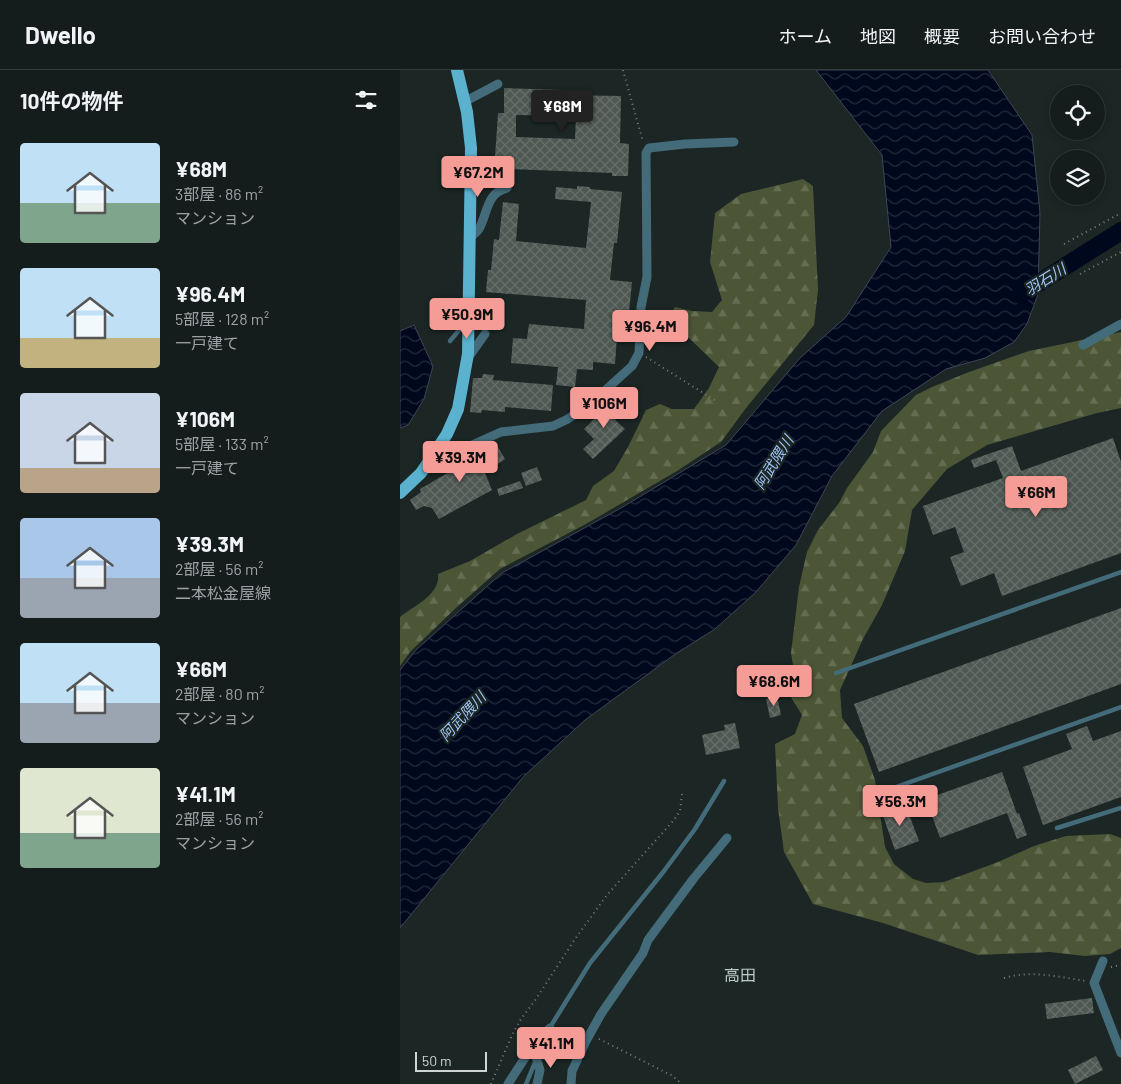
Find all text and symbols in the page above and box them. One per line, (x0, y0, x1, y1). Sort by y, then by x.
text: Dwello (25, 20, 96, 49)
text: ホーム (779, 25, 832, 47)
text: 地図 (860, 25, 896, 47)
text: 概要 (924, 25, 960, 47)
text: お問い合わせ (988, 25, 1096, 47)
map controls (1050, 85, 1105, 205)
button: locate (1050, 85, 1105, 140)
icon: filters (352, 86, 380, 114)
text: 10件の物件 (20, 88, 123, 113)
pin: ¥68M (532, 90, 592, 132)
text: ¥68M (542, 96, 582, 115)
button: layers (1050, 150, 1105, 205)
text: ¥68M (175, 156, 227, 181)
pin: ¥67.2M (437, 156, 519, 198)
text: ¥67.2M (452, 162, 504, 181)
icon: home (60, 163, 120, 223)
text: 3部屋 · 86 m² (175, 184, 263, 203)
text: マンション (175, 208, 255, 227)
water label: 羽石川 (1021, 258, 1071, 299)
text: ¥96.4M (175, 281, 245, 306)
icon: home (60, 288, 120, 348)
pin: ¥50.9M (426, 298, 508, 340)
text: ¥50.9M (441, 304, 493, 323)
text: 5部屋 · 128 m² (175, 309, 269, 328)
pin: ¥96.4M (609, 310, 691, 352)
text: ¥96.4M (623, 316, 677, 335)
text: 一戸建て (175, 333, 239, 352)
pin: ¥106M (569, 386, 639, 429)
text: ¥106M (581, 393, 627, 412)
text: ¥106M (175, 406, 235, 431)
icon: home (60, 413, 120, 473)
water label: 阿武隈川 (749, 430, 798, 492)
text: 5部屋 · 133 m² (175, 434, 269, 453)
pin: ¥39.3M (419, 440, 501, 483)
text: ¥39.3M (434, 447, 486, 466)
text: 一戸建て (175, 458, 239, 477)
pin: ¥66M (1006, 476, 1066, 518)
text: ¥66M (1016, 482, 1056, 501)
text: ¥39.3M (175, 531, 244, 556)
icon: home (60, 538, 120, 598)
text: 2部屋 · 56 m² (175, 559, 263, 578)
text: 二本松金屋線 (175, 583, 271, 602)
text: ¥66M (175, 656, 227, 681)
icon: home (60, 663, 120, 723)
pin: ¥68.6M (733, 664, 815, 707)
text: ¥68.6M (748, 671, 800, 690)
text: 2部屋 · 80 m² (175, 684, 264, 703)
water label: 阿武隈川 (435, 686, 490, 744)
text: マンション (175, 708, 255, 727)
text: ¥41.1M (175, 781, 236, 806)
pin: ¥56.3M (859, 784, 941, 827)
icon: home (60, 788, 120, 848)
text: ¥56.3M (874, 791, 926, 810)
text: 2部屋 · 56 m² (175, 809, 263, 828)
text: マンション (175, 833, 255, 852)
district label: 高田 (724, 965, 756, 984)
pin: ¥41.1M (510, 1026, 592, 1069)
text: ¥41.1M (528, 1033, 574, 1052)
scale bar (415, 1049, 488, 1072)
text: 50 m (422, 1052, 451, 1069)

